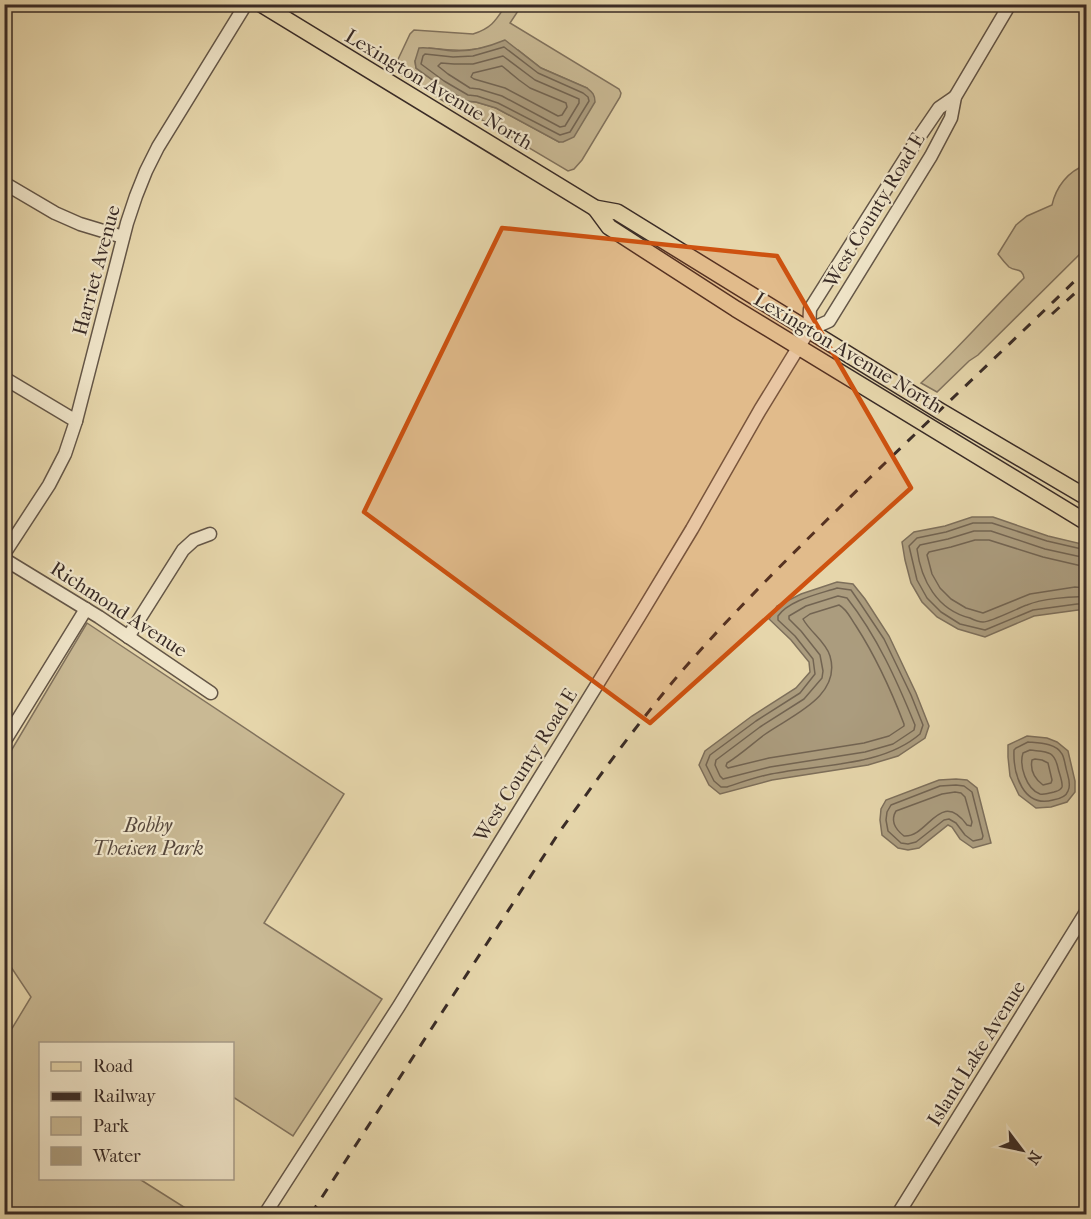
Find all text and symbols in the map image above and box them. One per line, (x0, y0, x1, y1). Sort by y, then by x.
street label: Lexington Avenue North (341, 24, 537, 155)
street label: West County Road E (819, 129, 930, 293)
street label: Harriet Avenue (68, 202, 125, 338)
street label: Lexington Avenue North (750, 287, 946, 418)
street label: Richmond Avenue (46, 557, 191, 662)
street label: West County Road E (468, 684, 582, 847)
park label: Bobby Theisen Park (92, 814, 204, 860)
street label: Island Lake Avenue (923, 976, 1030, 1130)
legend (39, 1042, 234, 1180)
text: Road (93, 1056, 133, 1077)
text: Railway (93, 1086, 157, 1107)
text: Park (93, 1116, 130, 1137)
north arrow (992, 1120, 1052, 1180)
text: Water (92, 1146, 141, 1167)
text: N (1023, 1148, 1046, 1169)

